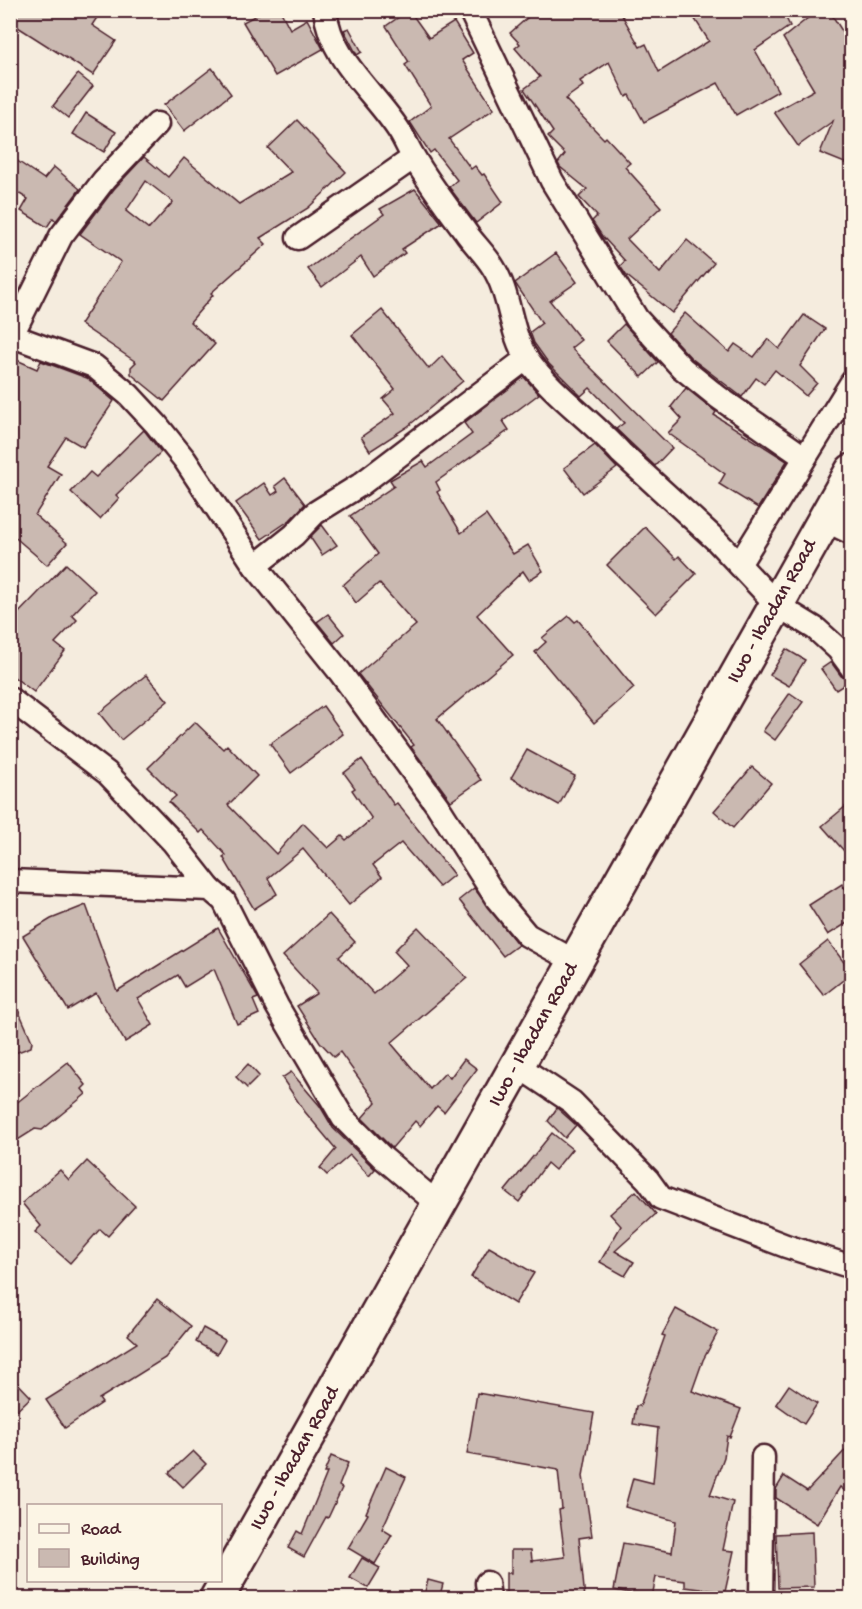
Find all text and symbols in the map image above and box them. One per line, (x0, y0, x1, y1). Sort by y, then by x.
street label: Iwo - Ibadan Road (722, 534, 824, 688)
street label: Iwo - Ibadan Road (484, 957, 585, 1112)
street label: Iwo - Ibadan Road (245, 1381, 347, 1535)
legend (27, 1504, 222, 1582)
text: Road (81, 1520, 122, 1541)
text: Building (80, 1550, 140, 1571)

